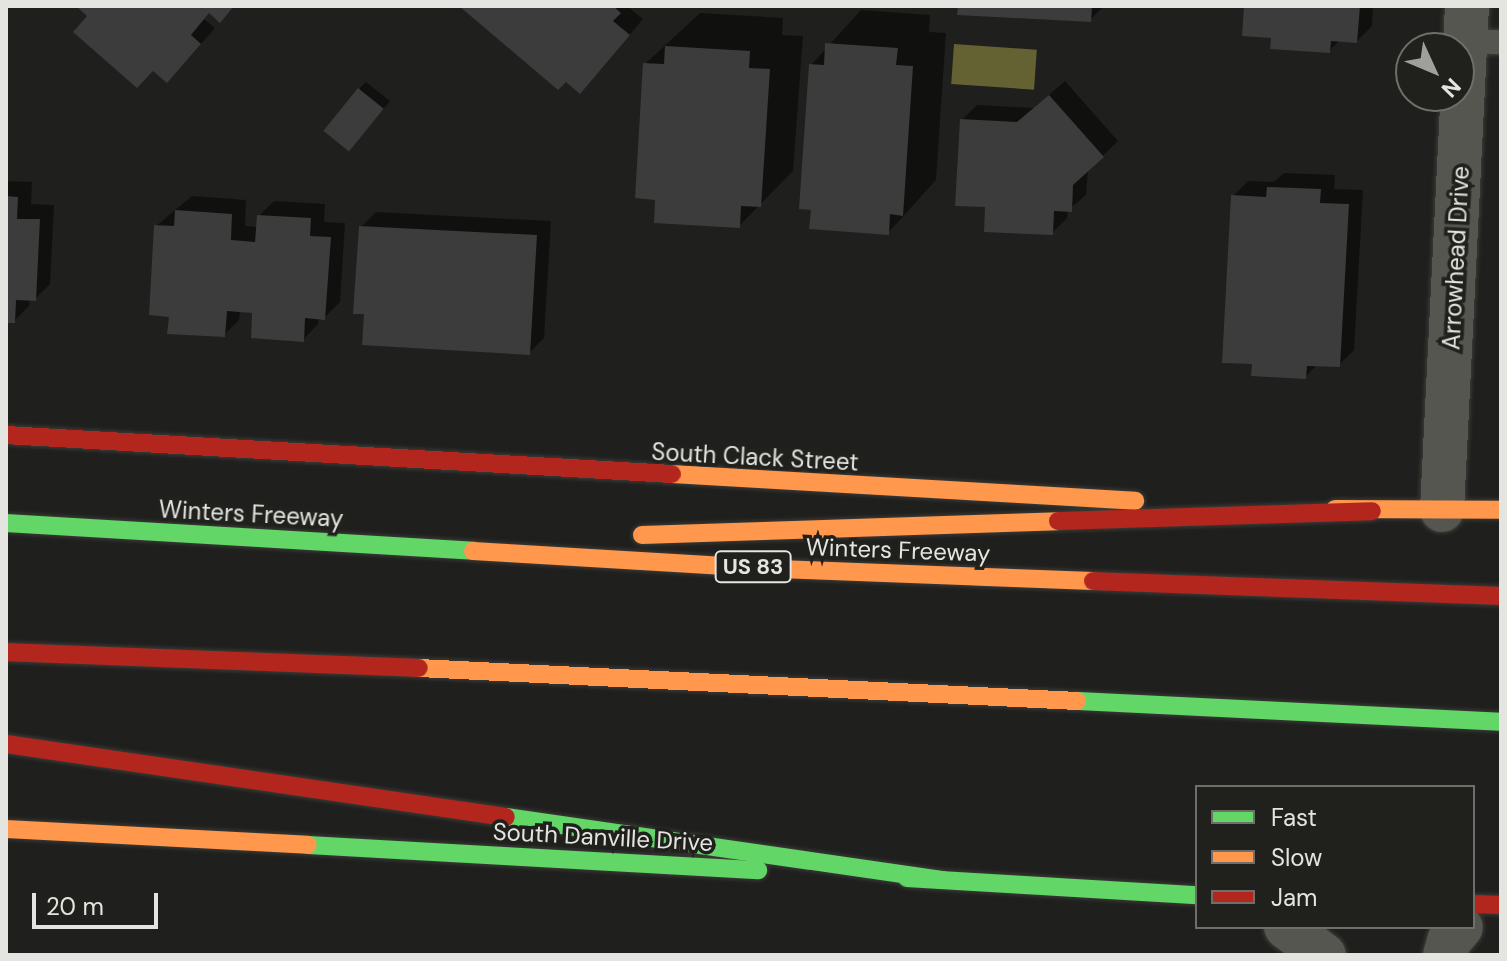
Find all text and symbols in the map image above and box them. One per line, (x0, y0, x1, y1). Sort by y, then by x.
north arrow (1395, 32, 1475, 112)
text: N (1435, 72, 1467, 103)
street label: Arrowhead Drive (1437, 165, 1475, 351)
street label: South Clack Street (651, 437, 859, 477)
street label: Winters Freeway (158, 495, 344, 533)
street label: Winters Freeway (805, 532, 991, 568)
road number: US 83 (713, 549, 793, 585)
legend (1195, 785, 1475, 929)
text: Fast (1271, 802, 1317, 833)
street label: South Danville Drive (492, 817, 714, 857)
text: Slow (1271, 842, 1322, 873)
scale bar (36, 877, 162, 927)
text: Jam (1271, 882, 1317, 913)
text: 20 m (46, 891, 104, 922)

